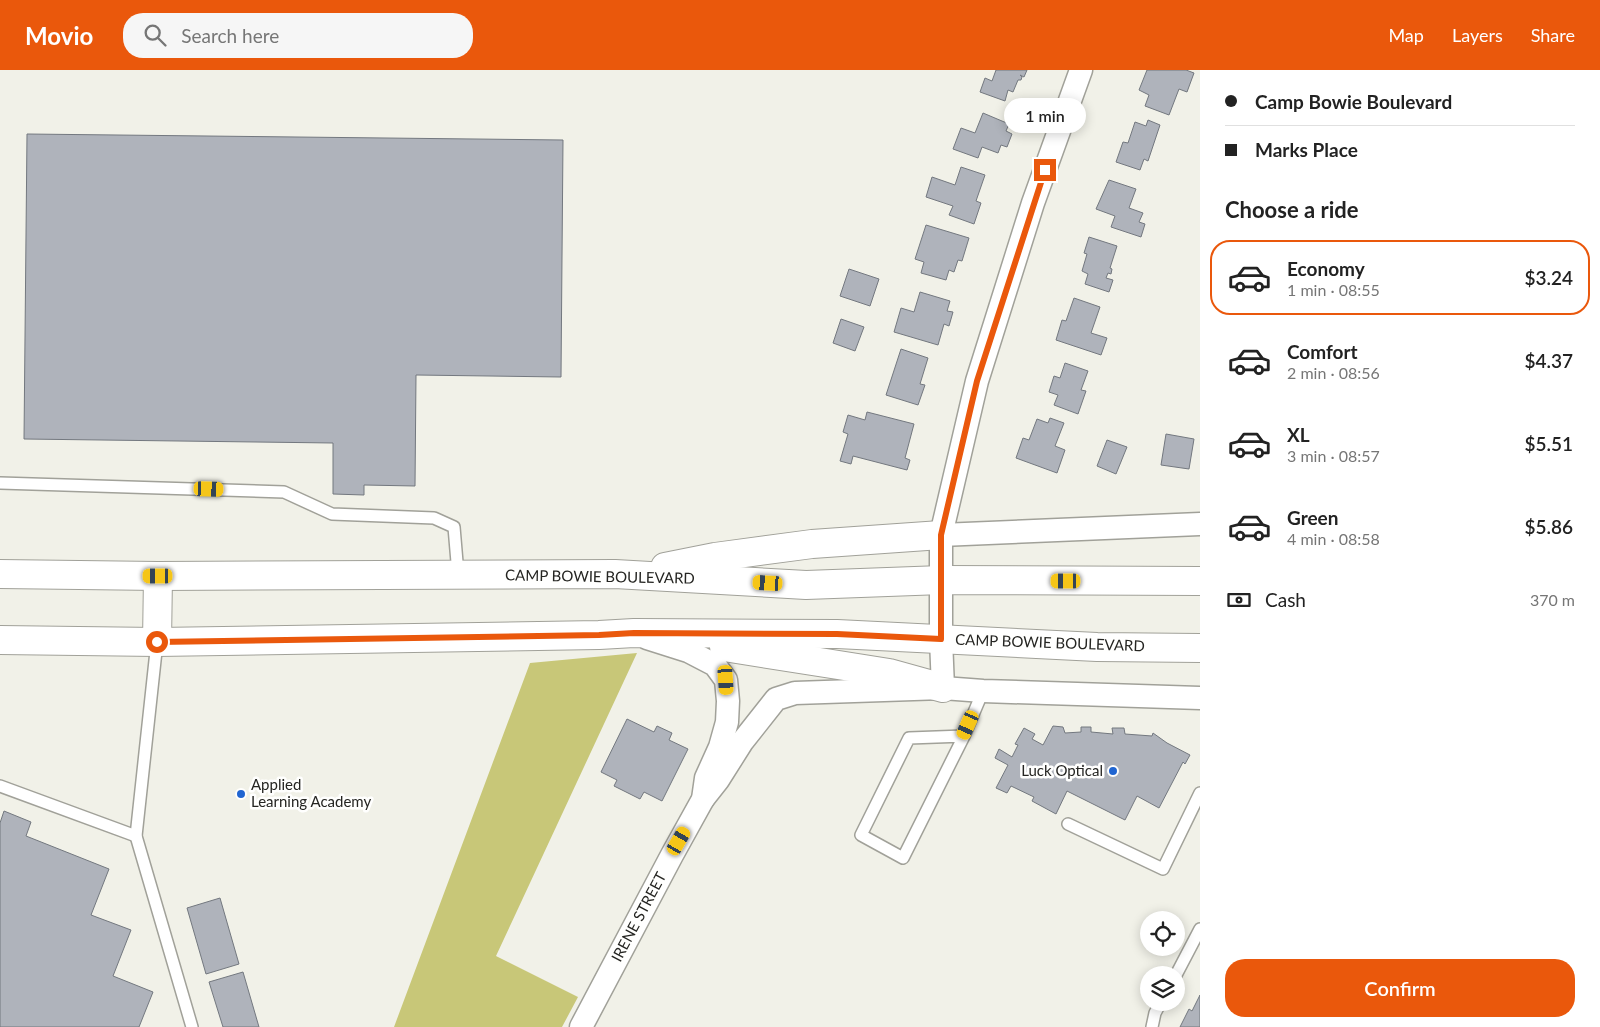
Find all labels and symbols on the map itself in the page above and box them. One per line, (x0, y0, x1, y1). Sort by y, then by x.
callout: 1 min (1004, 98, 1086, 132)
route end (1034, 159, 1056, 181)
car (193, 481, 224, 497)
street label: CAMP BOWIE BOULEVARD (505, 565, 695, 587)
car (143, 569, 173, 584)
car (1051, 574, 1081, 589)
car (752, 575, 783, 591)
street label: CAMP BOWIE BOULEVARD (955, 630, 1145, 654)
route start (146, 631, 168, 653)
car (717, 665, 734, 695)
car (955, 708, 980, 742)
place label: Luck Optical (1021, 761, 1103, 779)
marker: Luck Optical (1107, 765, 1119, 777)
place label: Applied Learning Academy (251, 775, 372, 810)
marker: Applied Learning Academy (235, 788, 247, 800)
car (665, 824, 692, 858)
street label: IRENE STREET (607, 869, 669, 964)

